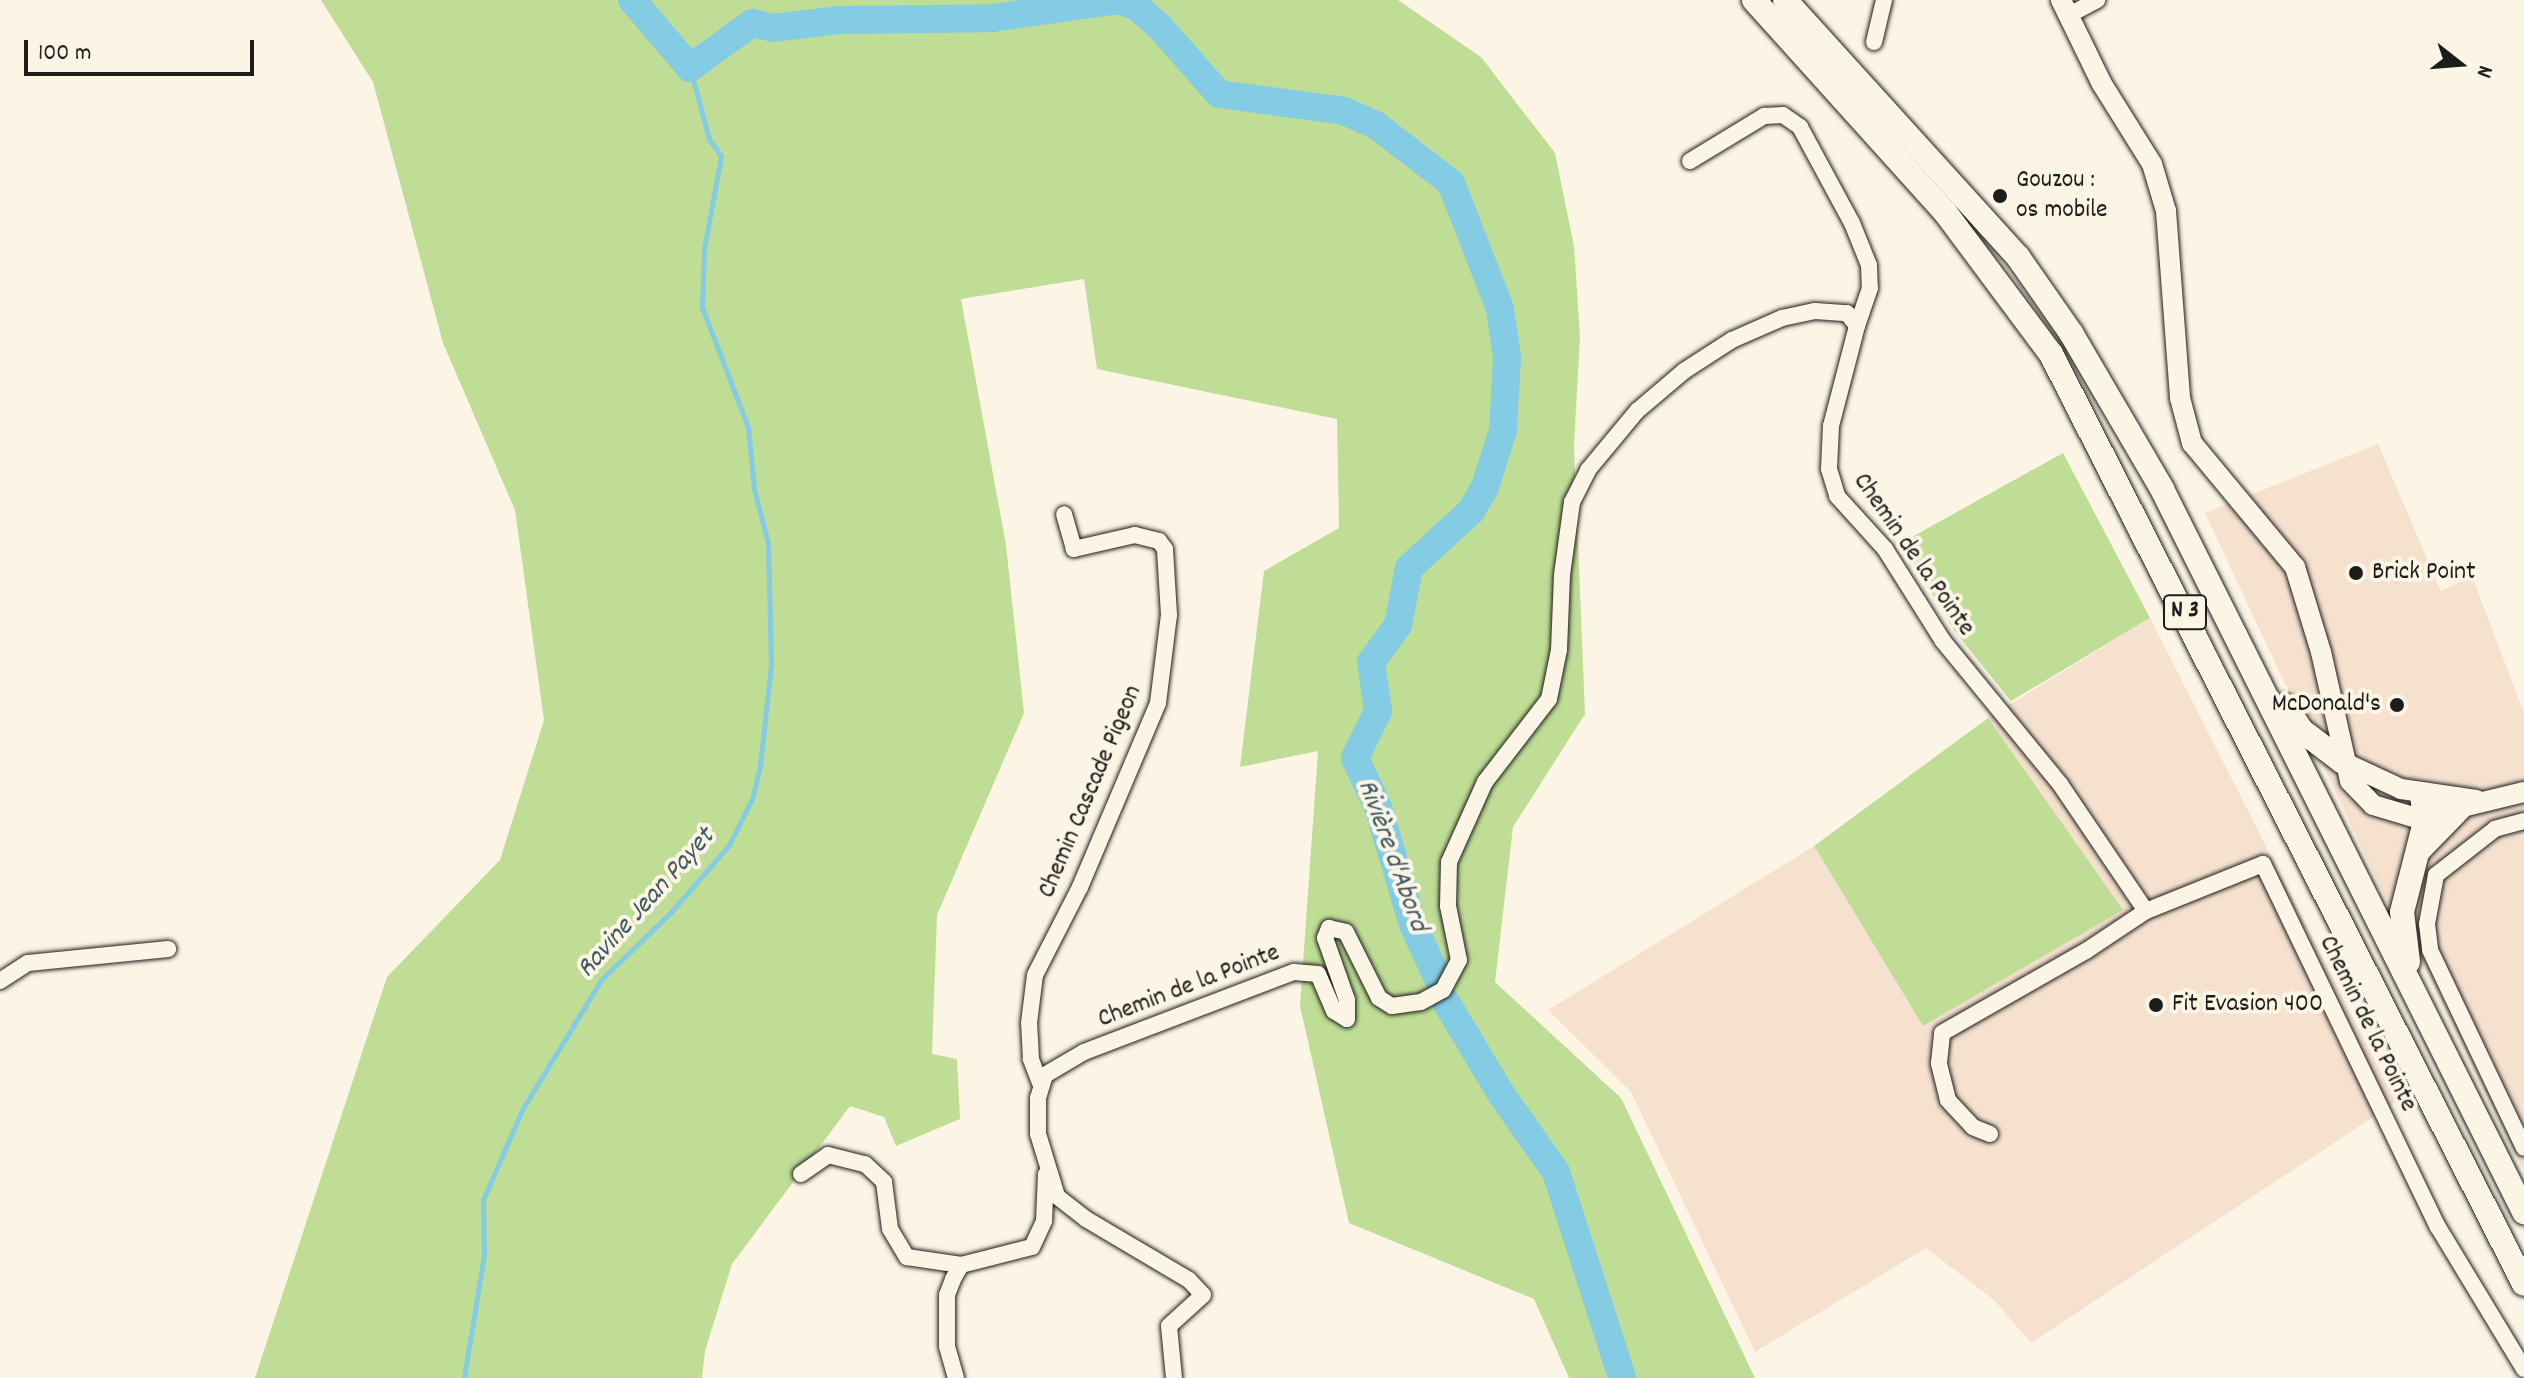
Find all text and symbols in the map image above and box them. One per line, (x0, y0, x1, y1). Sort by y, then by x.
scale bar (28, 24, 258, 74)
north arrow (2420, 24, 2500, 104)
text: 100 m (38, 37, 91, 71)
text: N (2467, 61, 2500, 81)
place label: Gouzou : os mobile (2016, 165, 2108, 226)
marker: Gouzou : os mobile (1991, 187, 2009, 205)
street label: Chemin de la Pointe (1845, 467, 1981, 643)
place label: Brick Point (2372, 557, 2476, 589)
marker: Brick Point (2347, 564, 2365, 582)
road number: N 3 (2161, 592, 2209, 632)
street label: Chemin Cascade Pigeon (1032, 681, 1150, 903)
place label: McDonald's (2272, 689, 2381, 721)
marker: McDonald's (2388, 696, 2406, 714)
water label: Rivière d'Abord (1348, 776, 1434, 936)
water label: Ravine Jean Payet (571, 822, 723, 986)
street label: Chemin de la Pointe (2311, 931, 2423, 1117)
street label: Chemin de la Pointe (1094, 938, 1284, 1036)
place label: Fit Evasion 400 (2172, 989, 2323, 1021)
marker: Fit Evasion 400 (2147, 996, 2165, 1014)

